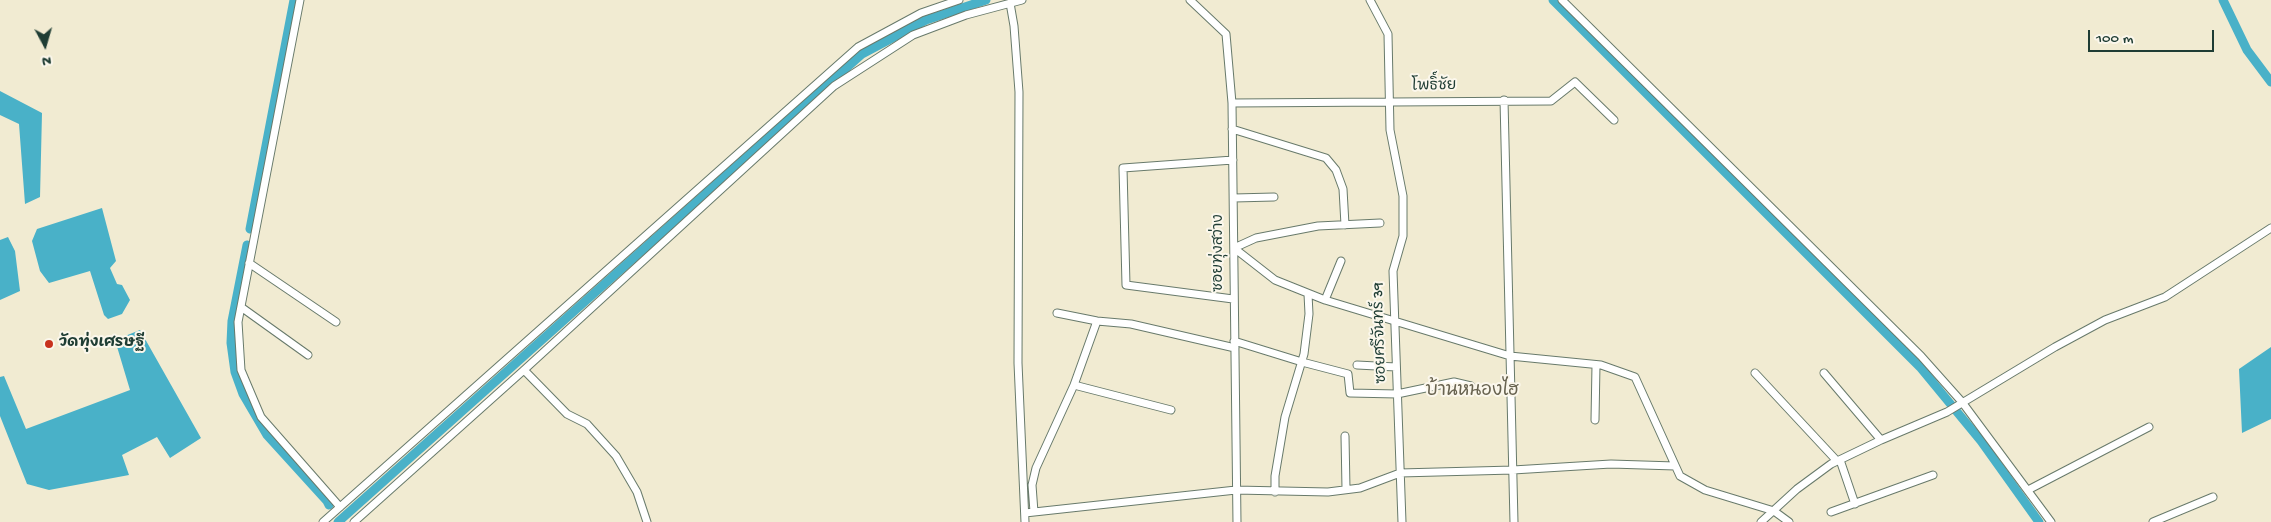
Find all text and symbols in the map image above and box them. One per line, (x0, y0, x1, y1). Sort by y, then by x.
north arrow (20, 20, 70, 70)
scale bar (2091, 20, 2217, 52)
text: 100 m (2096, 30, 2133, 48)
text: N (41, 51, 52, 69)
street label: โพธิ์ชัย (1411, 78, 1457, 96)
street label: ซอยทุ่งสว่าง (1211, 214, 1229, 292)
street label: ซอยศรีจันทร์ 39 (1370, 282, 1392, 384)
place label: วัดทุ่งเศรษฐี (59, 335, 144, 353)
marker: วัดทุ่งเศรษฐี (43, 338, 55, 350)
district label: บ้านหนองไฮ (1425, 381, 1519, 403)

